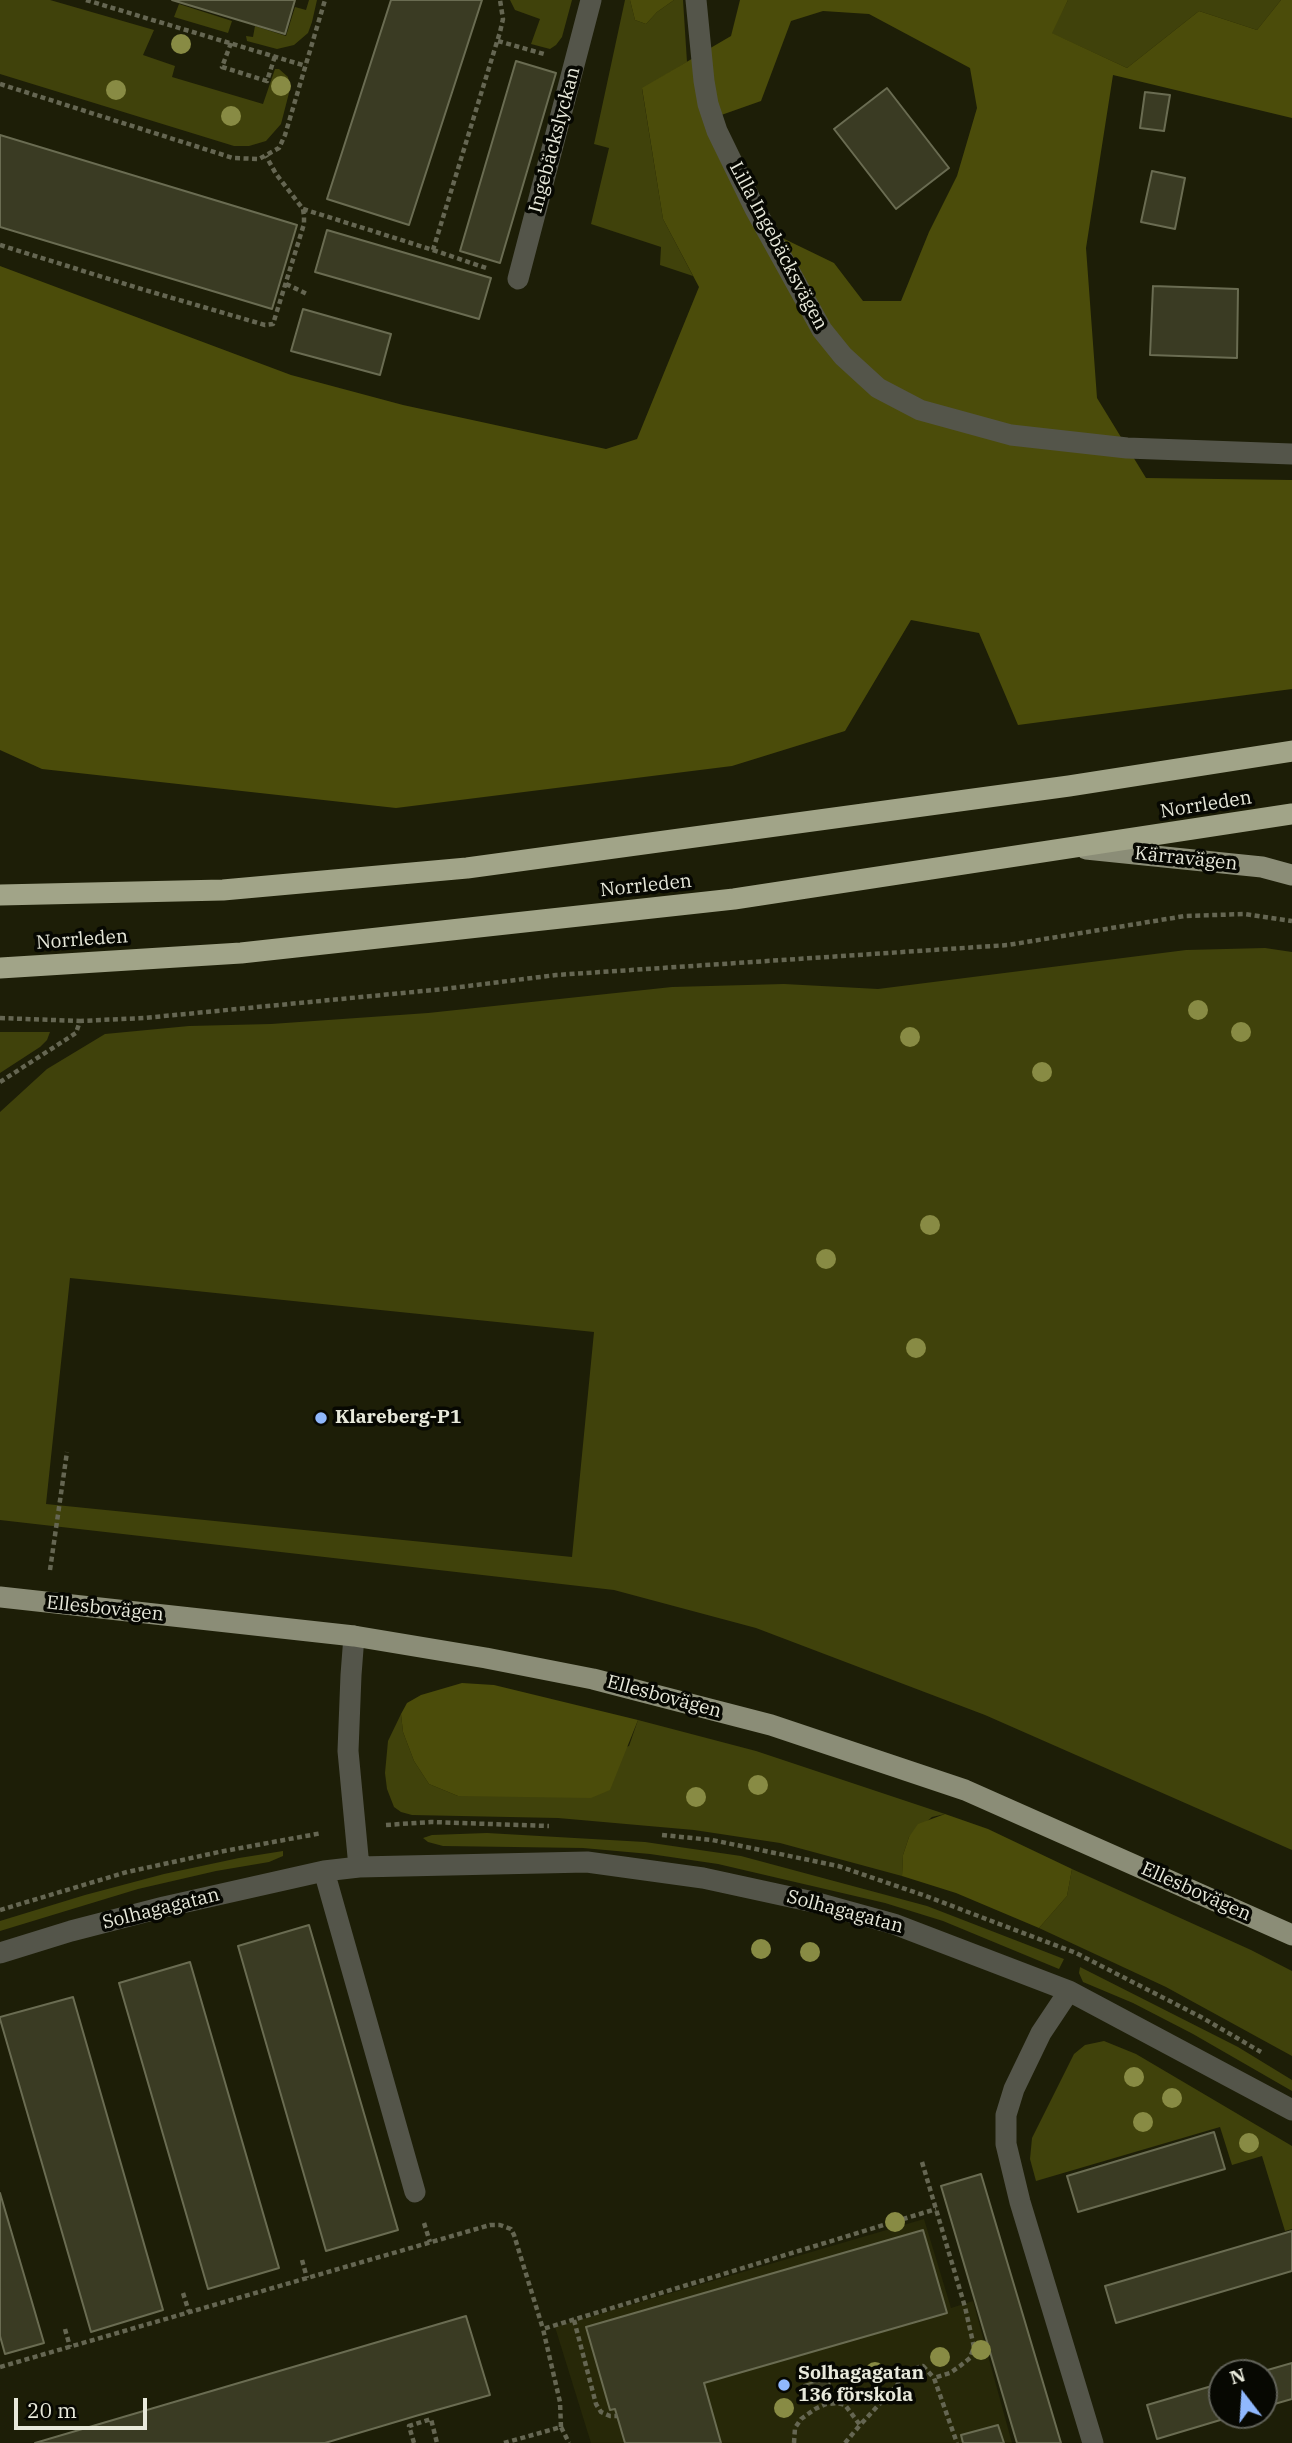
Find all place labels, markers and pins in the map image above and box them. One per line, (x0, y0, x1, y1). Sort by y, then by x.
place label: Klareberg-P1 (335, 1407, 461, 1429)
marker: Klareberg-P1 (313, 1410, 329, 1426)
place label: Solhagagatan 136 förskola (798, 2363, 924, 2407)
marker: Solhagagatan 136 förskola (776, 2377, 792, 2393)

